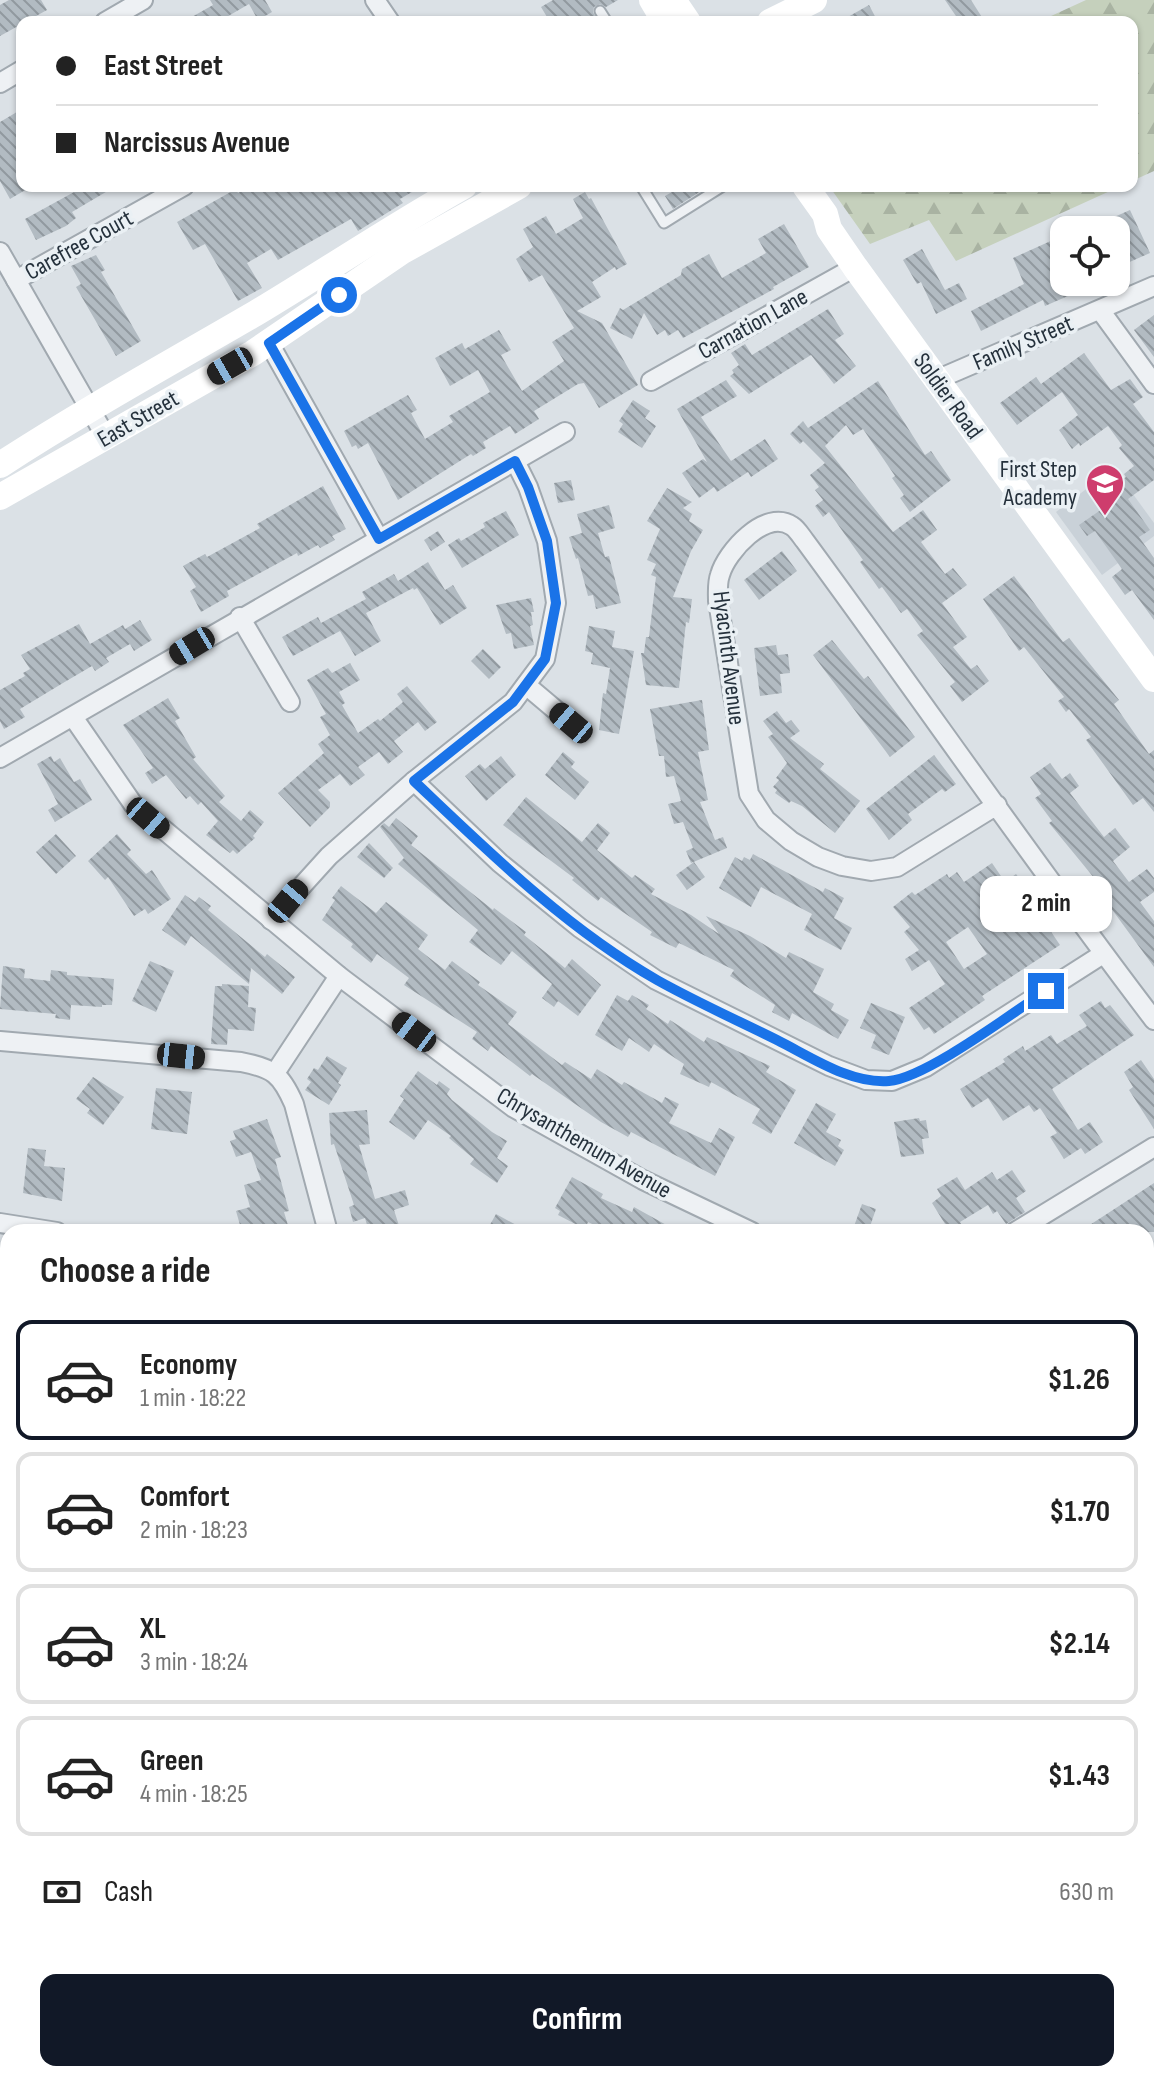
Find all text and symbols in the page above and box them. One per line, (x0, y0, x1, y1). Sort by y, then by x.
text: East Street (104, 48, 223, 84)
text: Narcissus Avenue (104, 125, 290, 161)
street label: Carefree Court (20, 203, 138, 287)
map controls (1050, 216, 1130, 296)
button: locate (1050, 216, 1130, 296)
route start (321, 277, 357, 313)
street label: Carnation Lane (693, 282, 813, 366)
street label: Family Street (969, 309, 1077, 377)
car (203, 344, 257, 388)
street label: Soldier Road (907, 347, 989, 445)
street label: East Street (92, 384, 184, 454)
place label: First Step Academy (1000, 455, 1077, 512)
school or university icon: First Step Academy (1084, 462, 1126, 517)
street label: Hyacinth Avenue (706, 589, 752, 727)
car (165, 623, 219, 669)
car (545, 698, 597, 748)
car (122, 793, 174, 843)
car (263, 875, 313, 927)
callout: 2 min (980, 875, 1112, 931)
text: 2 min (1021, 888, 1071, 919)
route end (1028, 973, 1064, 1009)
car (388, 1008, 440, 1056)
car (156, 1042, 206, 1070)
street label: Chrysanthemum Avenue (491, 1081, 677, 1205)
text: Choose a ride (40, 1250, 211, 1293)
icon: car (44, 1344, 116, 1416)
text: Economy (140, 1347, 237, 1383)
text: $1.26 (1047, 1362, 1110, 1398)
text: 1 min · 18:22 (140, 1383, 246, 1414)
icon: car (44, 1476, 116, 1548)
text: Comfort (140, 1479, 230, 1515)
text: $1.70 (1049, 1494, 1110, 1530)
text: 2 min · 18:23 (140, 1515, 248, 1546)
icon: car (44, 1608, 116, 1680)
text: XL (140, 1611, 166, 1647)
text: $2.14 (1049, 1626, 1110, 1662)
text: 3 min · 18:24 (140, 1647, 248, 1678)
icon: car (44, 1740, 116, 1812)
text: Green (140, 1743, 204, 1779)
text: $1.43 (1048, 1758, 1110, 1794)
text: 4 min · 18:25 (140, 1779, 248, 1810)
icon: cash (40, 1870, 84, 1914)
text: Cash (104, 1874, 153, 1910)
text: 630 m (1059, 1877, 1114, 1908)
button: Confirm (40, 1974, 1114, 2066)

